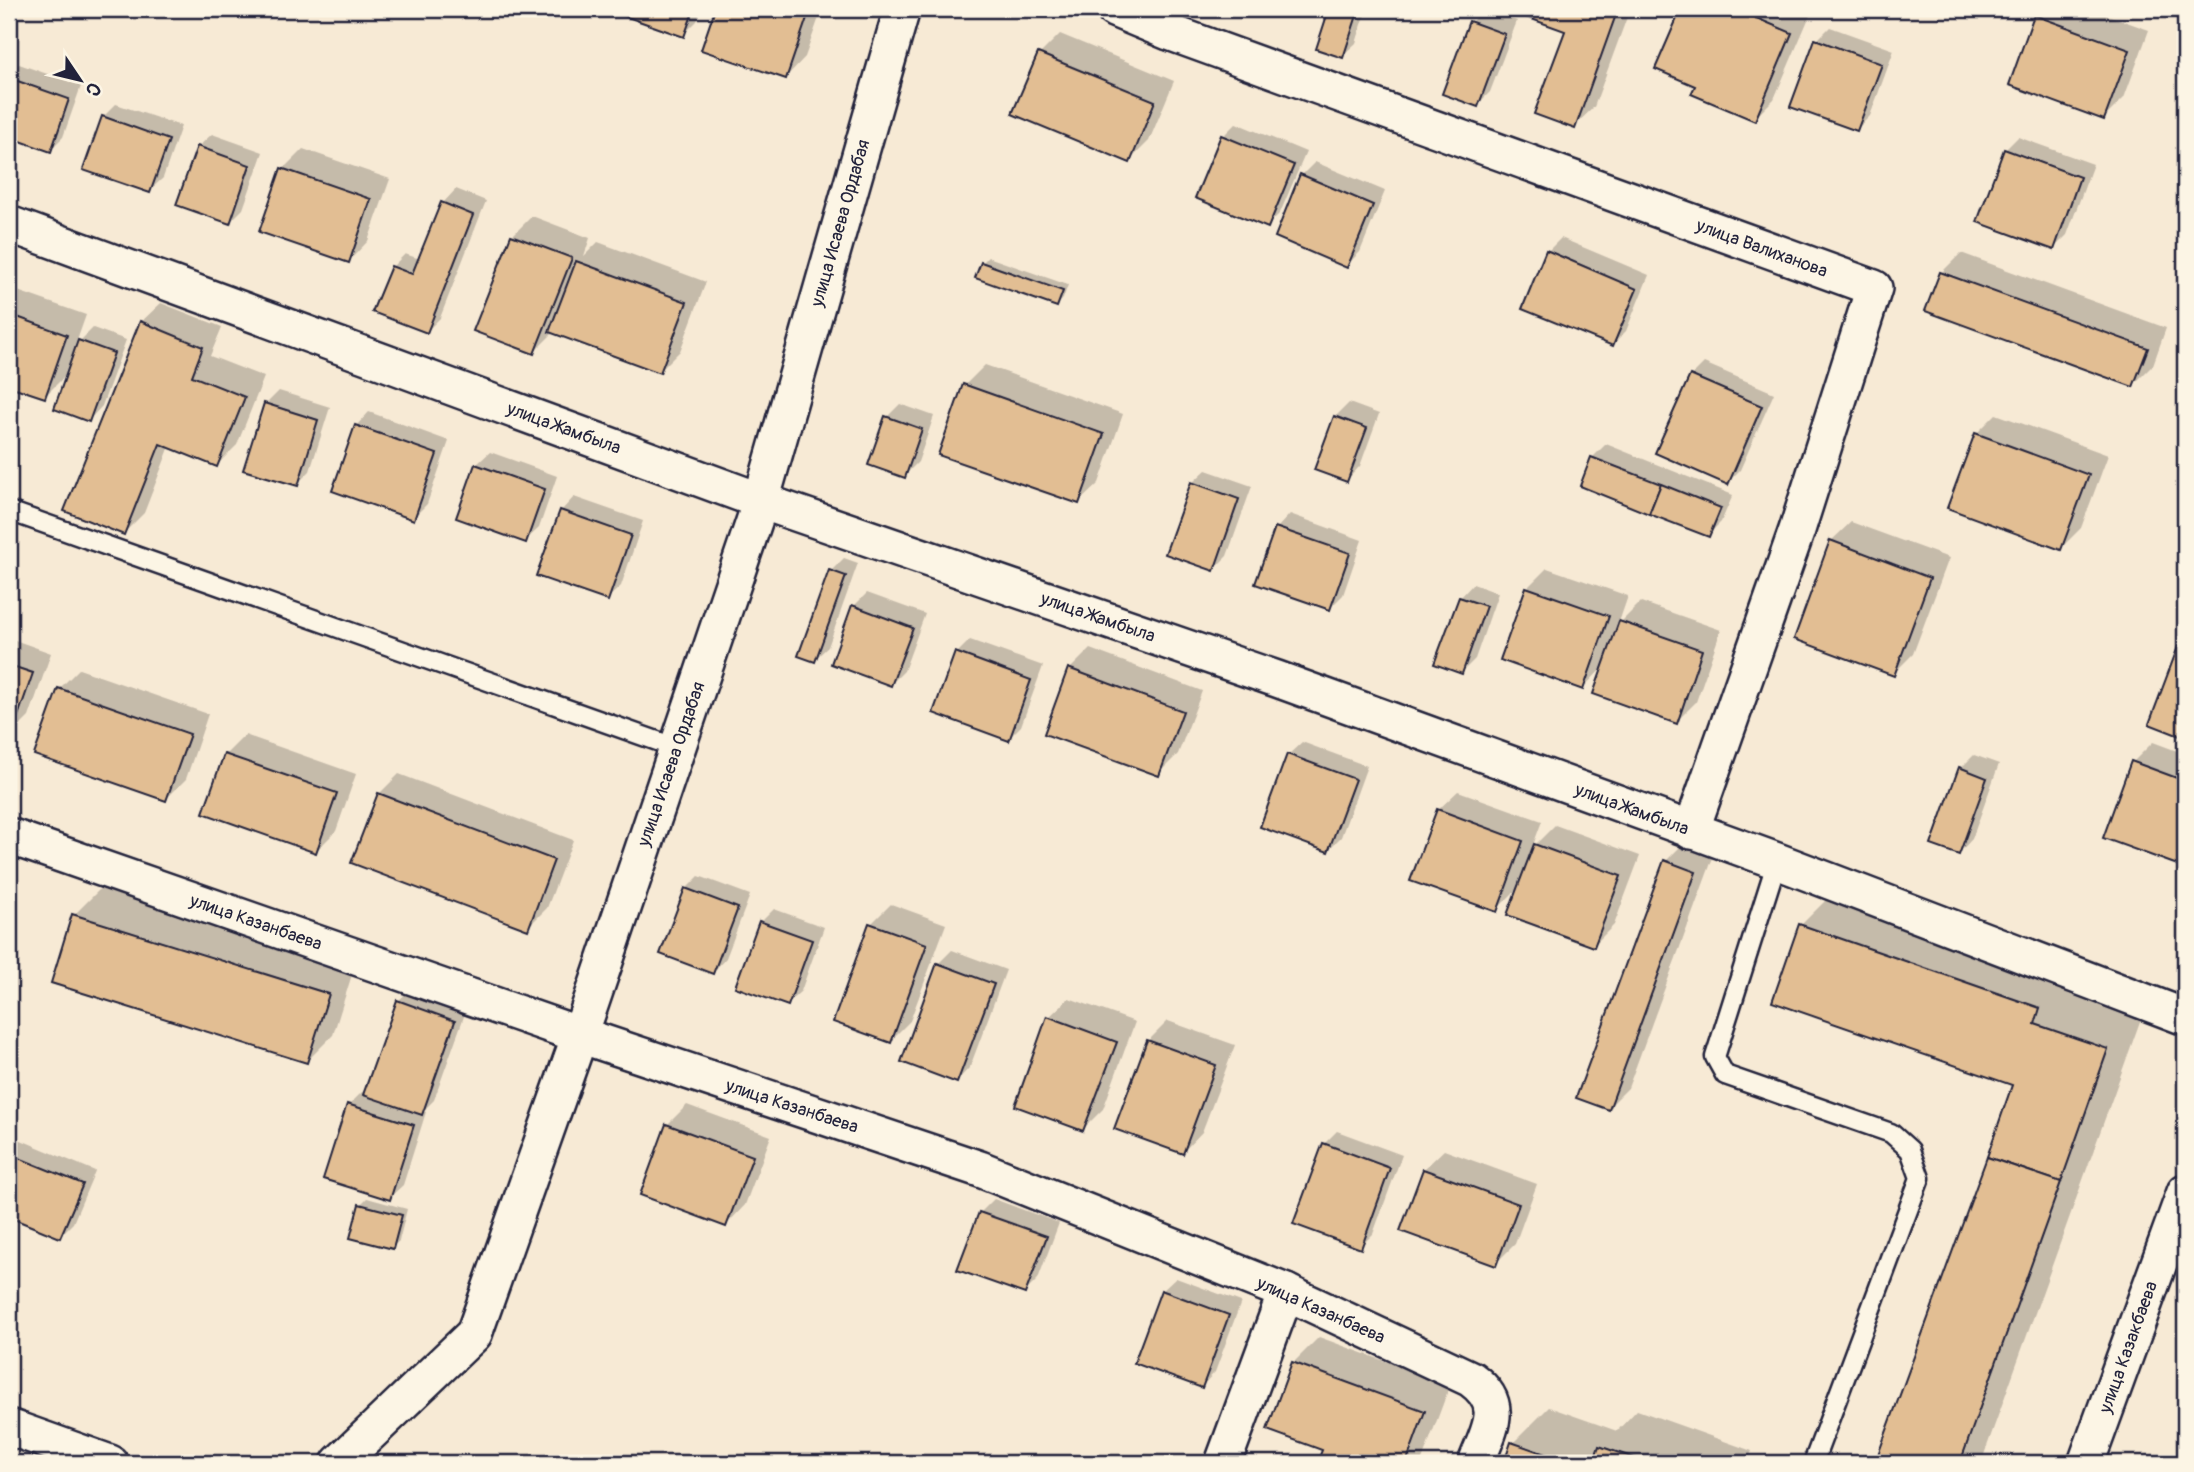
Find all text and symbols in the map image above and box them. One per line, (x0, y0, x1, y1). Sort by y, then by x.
north arrow (46, 46, 116, 116)
text: С (80, 77, 106, 101)
street label: улица Исаева Ордабая (805, 137, 875, 310)
street label: улица Валиханова (1692, 214, 1831, 283)
street label: улица Жамбыла (503, 397, 624, 460)
street label: улица Жамбыла (1037, 587, 1158, 648)
street label: улица Исаева Ордабая (632, 679, 710, 851)
street label: улица Жамбыла (1571, 778, 1692, 841)
street label: улица Казанбаева (186, 889, 325, 956)
street label: улица Казанбаева (722, 1074, 861, 1139)
street label: улица Казанбаева (1252, 1271, 1389, 1349)
street label: улица Казакбаева (2094, 1278, 2163, 1417)

